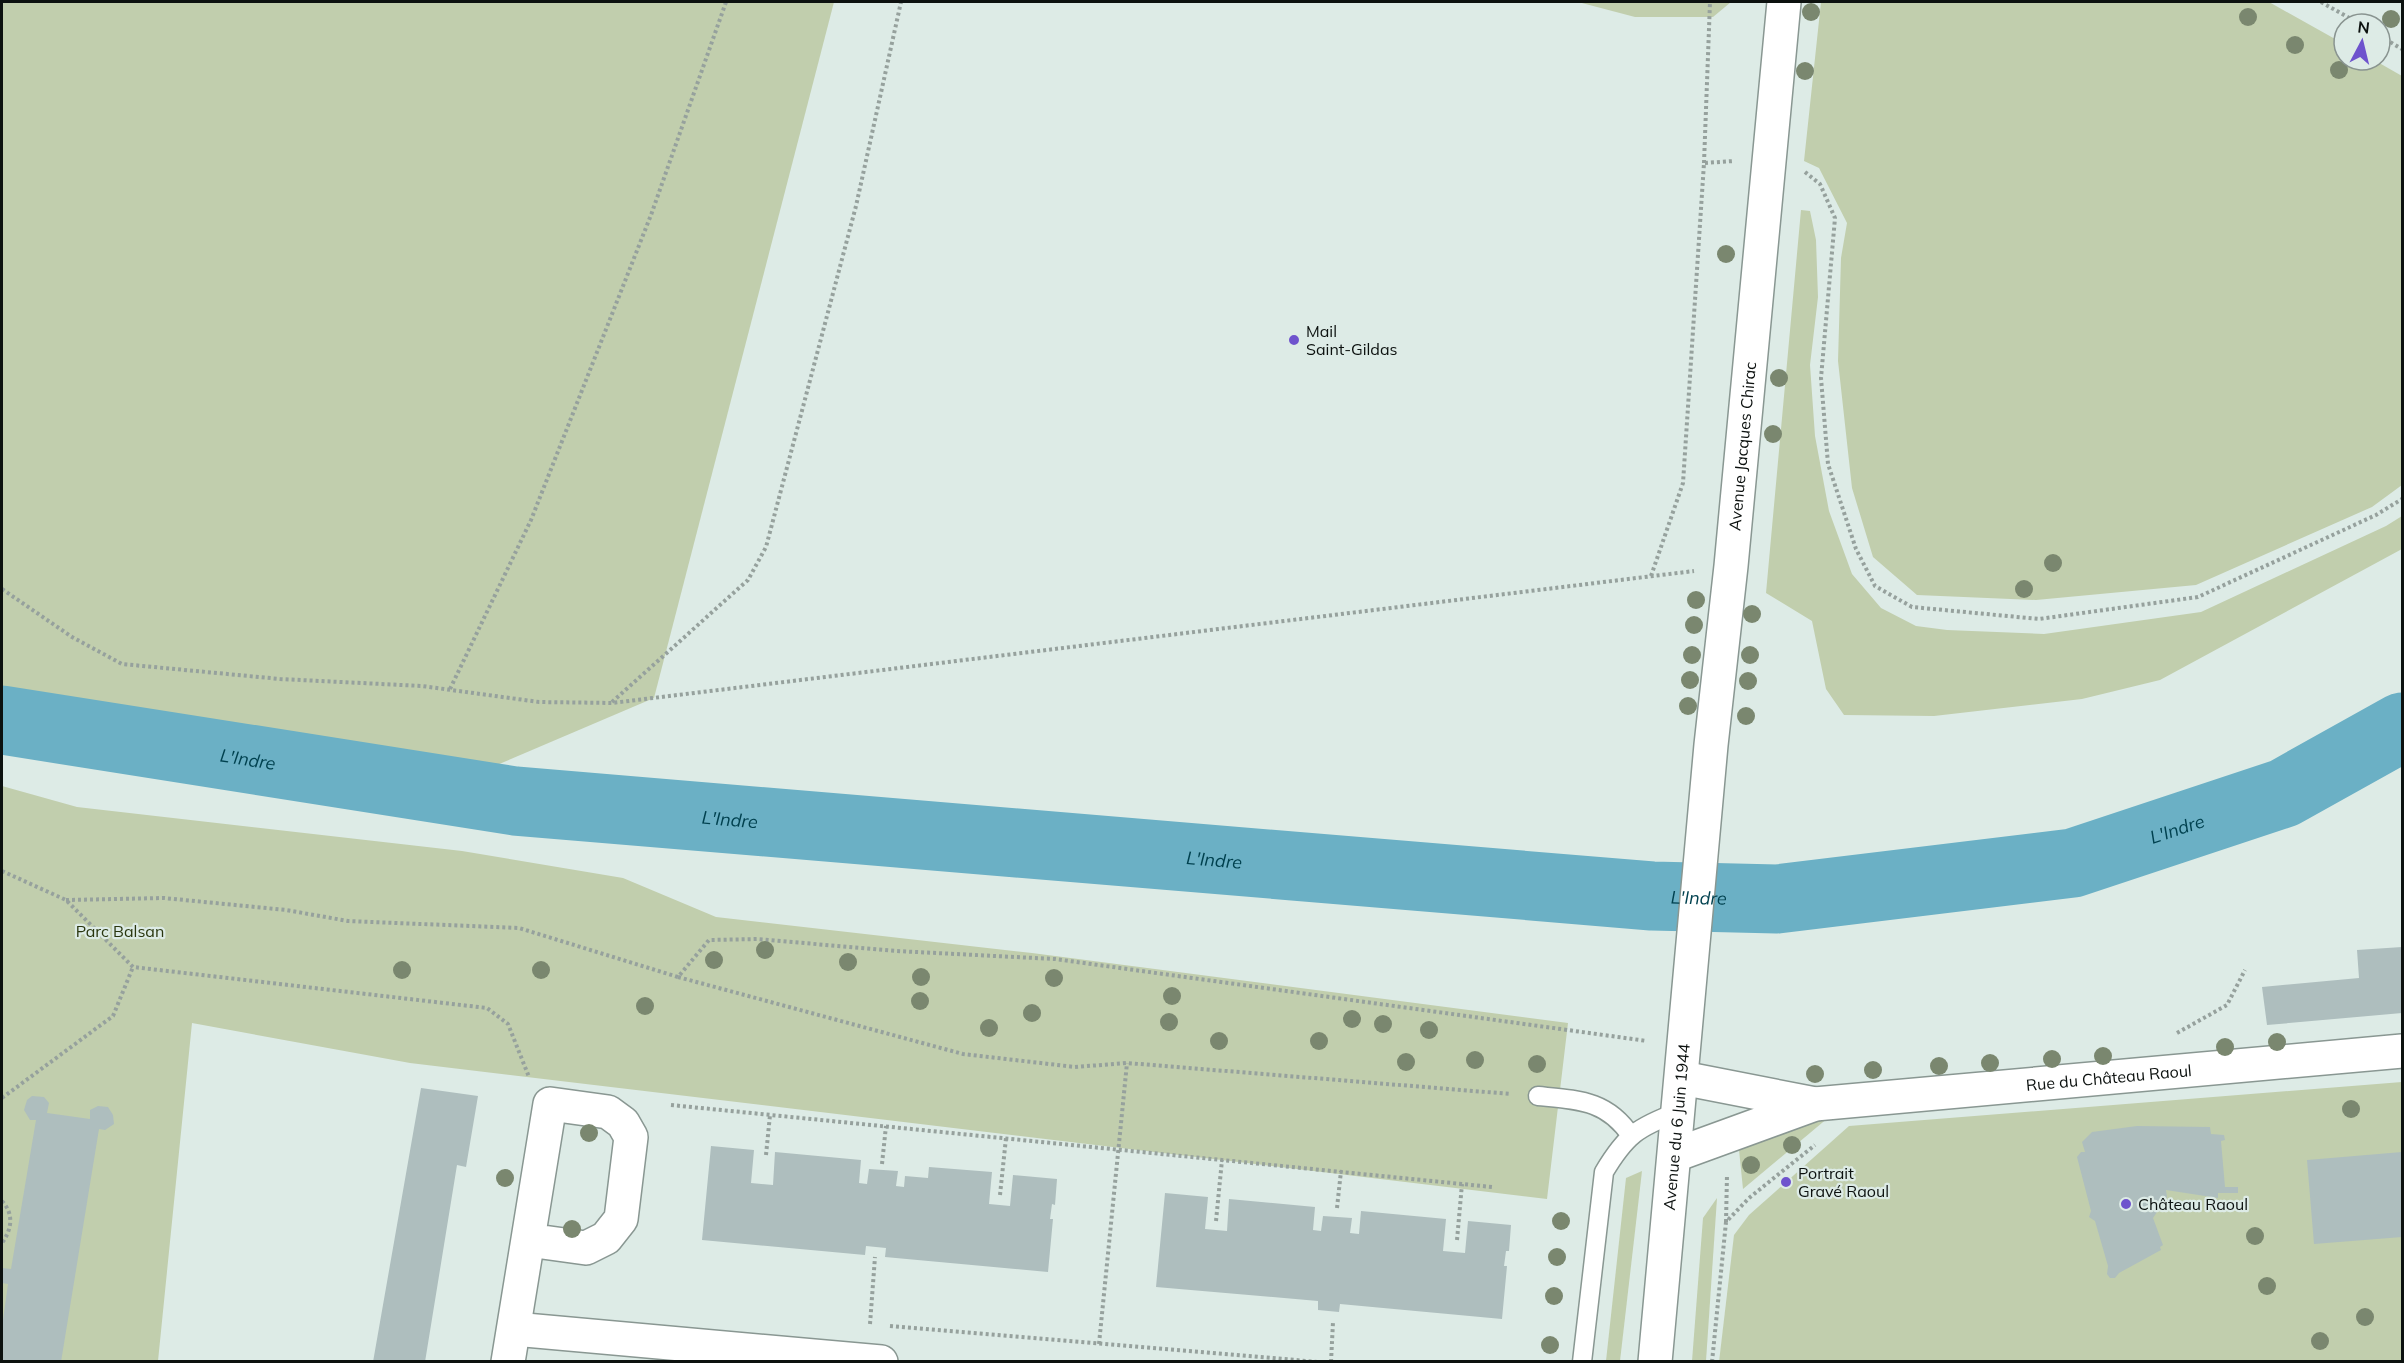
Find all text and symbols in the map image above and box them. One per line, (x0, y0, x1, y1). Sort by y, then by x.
north arrow (2332, 12, 2392, 72)
text: N (2357, 16, 2371, 38)
place label: Mail Saint-Gildas (1306, 321, 1398, 359)
marker: Mail Saint-Gildas (1287, 333, 1301, 347)
street label: Avenue Jacques Chirac (1724, 361, 1760, 532)
water label: L'Indre (218, 743, 278, 775)
water label: L'Indre (701, 805, 759, 833)
water label: L'Indre (2147, 809, 2207, 848)
water label: L'Indre (1185, 846, 1243, 873)
water label: L'Indre (1670, 885, 1727, 909)
park label: Parc Balsan (76, 921, 164, 941)
street label: Avenue du 6 Juin 1944 (1659, 1042, 1694, 1211)
street label: Rue du Château Raoul (2025, 1060, 2193, 1095)
place label: Portrait Gravé Raoul (1798, 1163, 1889, 1201)
marker: Portrait Gravé Raoul (1779, 1175, 1793, 1189)
place label: Château Raoul (2138, 1194, 2248, 1214)
marker: Château Raoul (2119, 1197, 2133, 1211)

